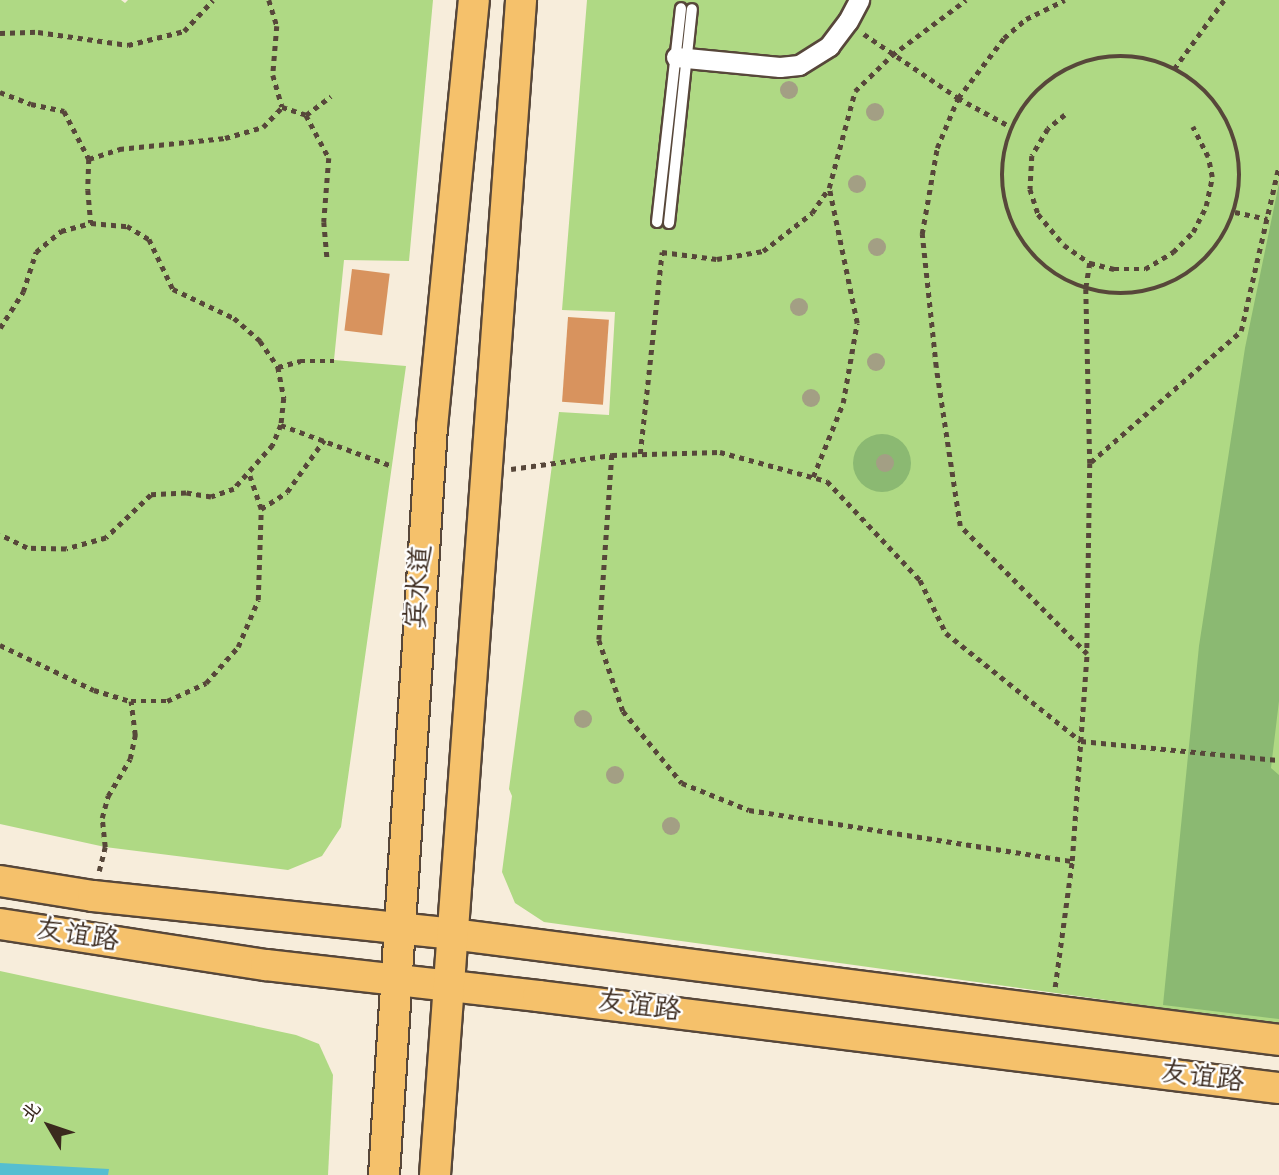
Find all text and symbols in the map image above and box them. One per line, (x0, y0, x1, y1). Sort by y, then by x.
street label: 宾水道 (401, 544, 441, 630)
street label: 友谊路 (33, 914, 121, 960)
street label: 友谊路 (595, 986, 683, 1030)
street label: 友谊路 (1158, 1057, 1246, 1101)
north arrow (14, 1091, 84, 1161)
text: 北 (16, 1097, 49, 1128)

